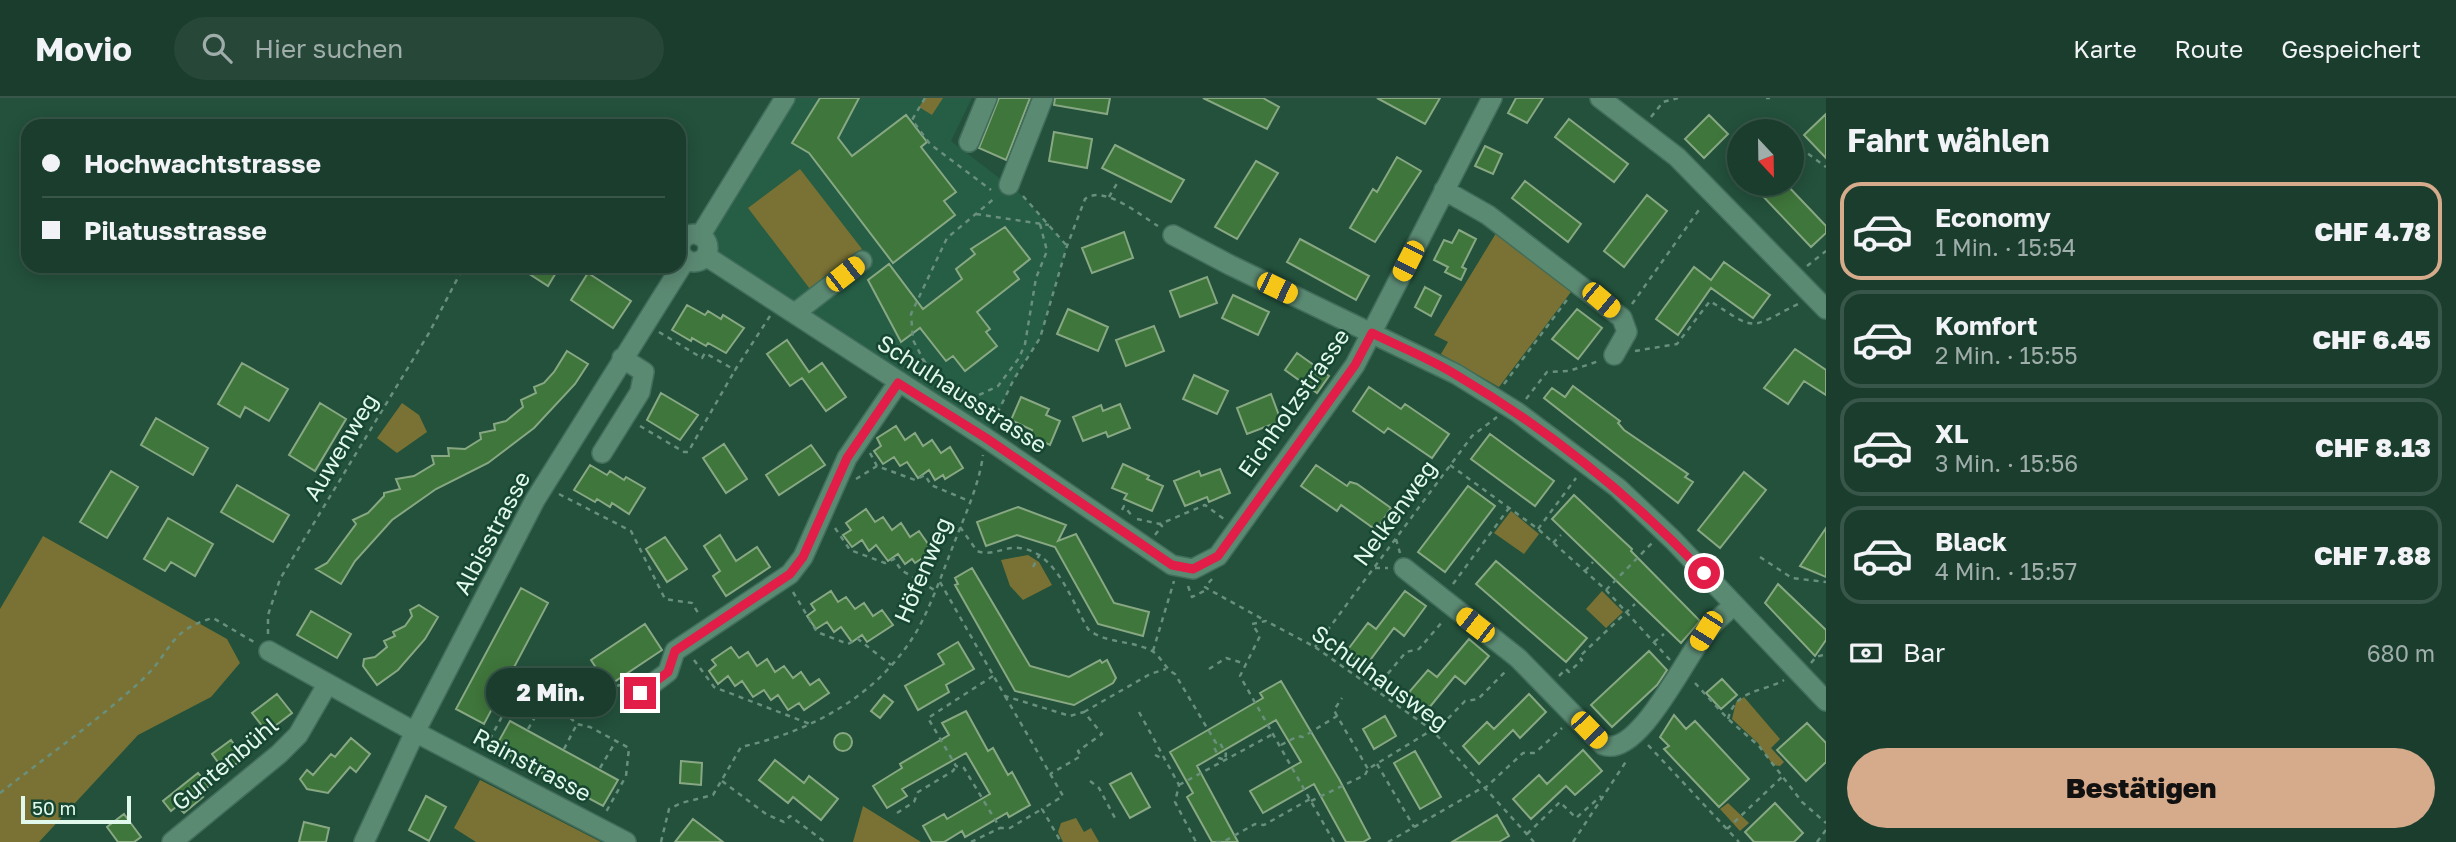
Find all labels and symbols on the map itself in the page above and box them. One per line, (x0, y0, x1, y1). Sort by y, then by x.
north arrow (1727, 119, 1804, 196)
car (1390, 238, 1427, 284)
car (822, 253, 869, 295)
car (1254, 269, 1301, 307)
car (1579, 278, 1624, 322)
street label: Eichholzstrasse (1232, 323, 1355, 482)
street label: Schulhausstrasse (872, 328, 1053, 458)
street label: Auwenweg (297, 388, 383, 505)
street label: Nelkenweg (1346, 454, 1442, 571)
street label: Albisstrasse (447, 466, 535, 599)
street label: Höfenweg (887, 512, 957, 627)
route start (1688, 557, 1720, 589)
car (1452, 604, 1499, 646)
car (1686, 608, 1727, 654)
street label: Schulhausweg (1307, 618, 1454, 736)
callout: 2 Min. (486, 668, 616, 718)
route end (624, 677, 656, 709)
car (1567, 708, 1612, 752)
street label: Guntenbühl (165, 711, 283, 816)
street label: Rainstrasse (469, 721, 596, 807)
scale bar (21, 793, 131, 825)

